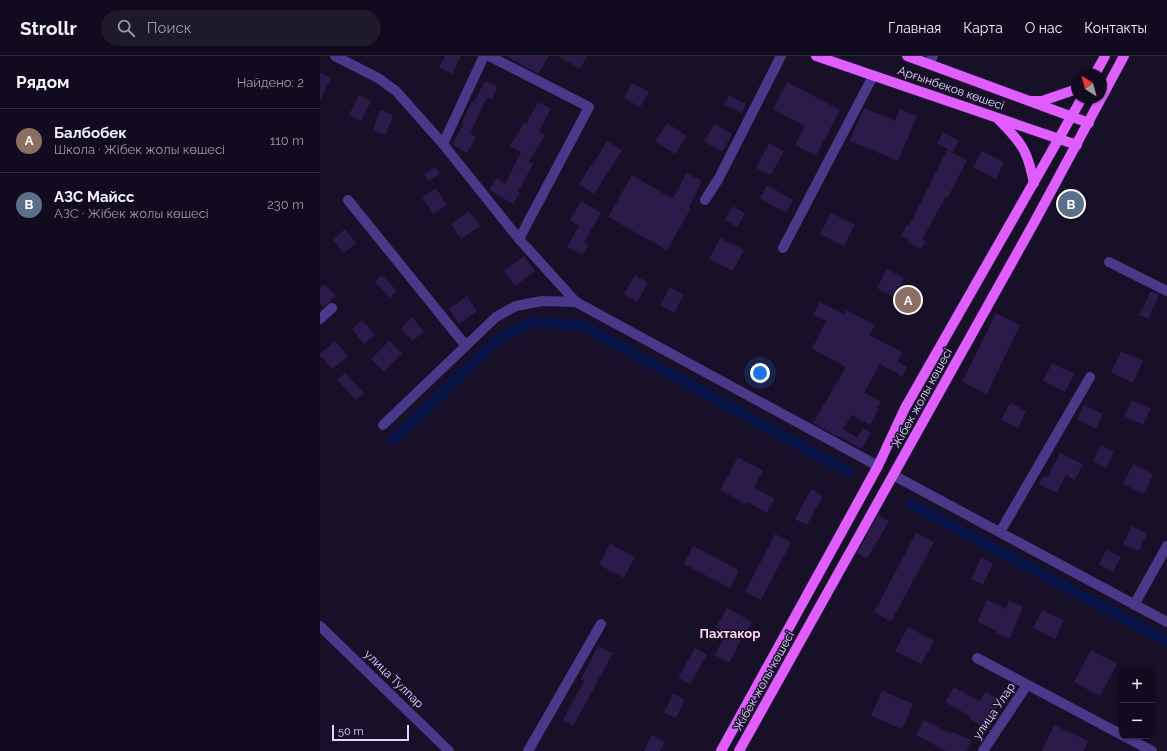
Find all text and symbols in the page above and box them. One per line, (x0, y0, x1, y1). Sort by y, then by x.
search box (101, 10, 381, 46)
text: Strollr (20, 17, 77, 39)
icon: search (115, 17, 137, 39)
text: Поиск (147, 19, 191, 37)
text: Главная (888, 20, 941, 36)
text: Карта (963, 20, 1003, 36)
text: О нас (1025, 20, 1062, 36)
text: Контакты (1084, 20, 1147, 36)
street label: Арғынбеков көшесі (896, 63, 1006, 113)
north arrow (1071, 68, 1107, 104)
text: Рядом (16, 72, 69, 92)
text: Найдено: 2 (237, 75, 304, 90)
text: Балбобек (54, 124, 127, 142)
text: A (25, 133, 33, 148)
text: 110 m (270, 133, 304, 148)
text: Школа · Жібек жолы көшесі (54, 142, 225, 157)
text: АЗС Майсс (54, 188, 135, 206)
pin: B (1058, 189, 1084, 219)
text: B (25, 197, 33, 212)
text: 230 m (267, 197, 304, 212)
text: АЗС · Жібек жолы көшесі (54, 206, 209, 221)
pin: A (895, 285, 921, 315)
street label: Жібек жолы көшесі (889, 346, 955, 450)
your location (750, 363, 770, 383)
district label: Пахтакор (700, 626, 760, 641)
street label: Жібек жолы көшесі (731, 629, 797, 733)
street label: улица Тулпар (361, 647, 427, 711)
map controls (1119, 667, 1155, 739)
button: + (1119, 667, 1155, 703)
street label: улица Улар (970, 680, 1018, 742)
button: − (1119, 703, 1155, 739)
scale bar (332, 723, 409, 742)
text: 50 m (338, 725, 364, 738)

